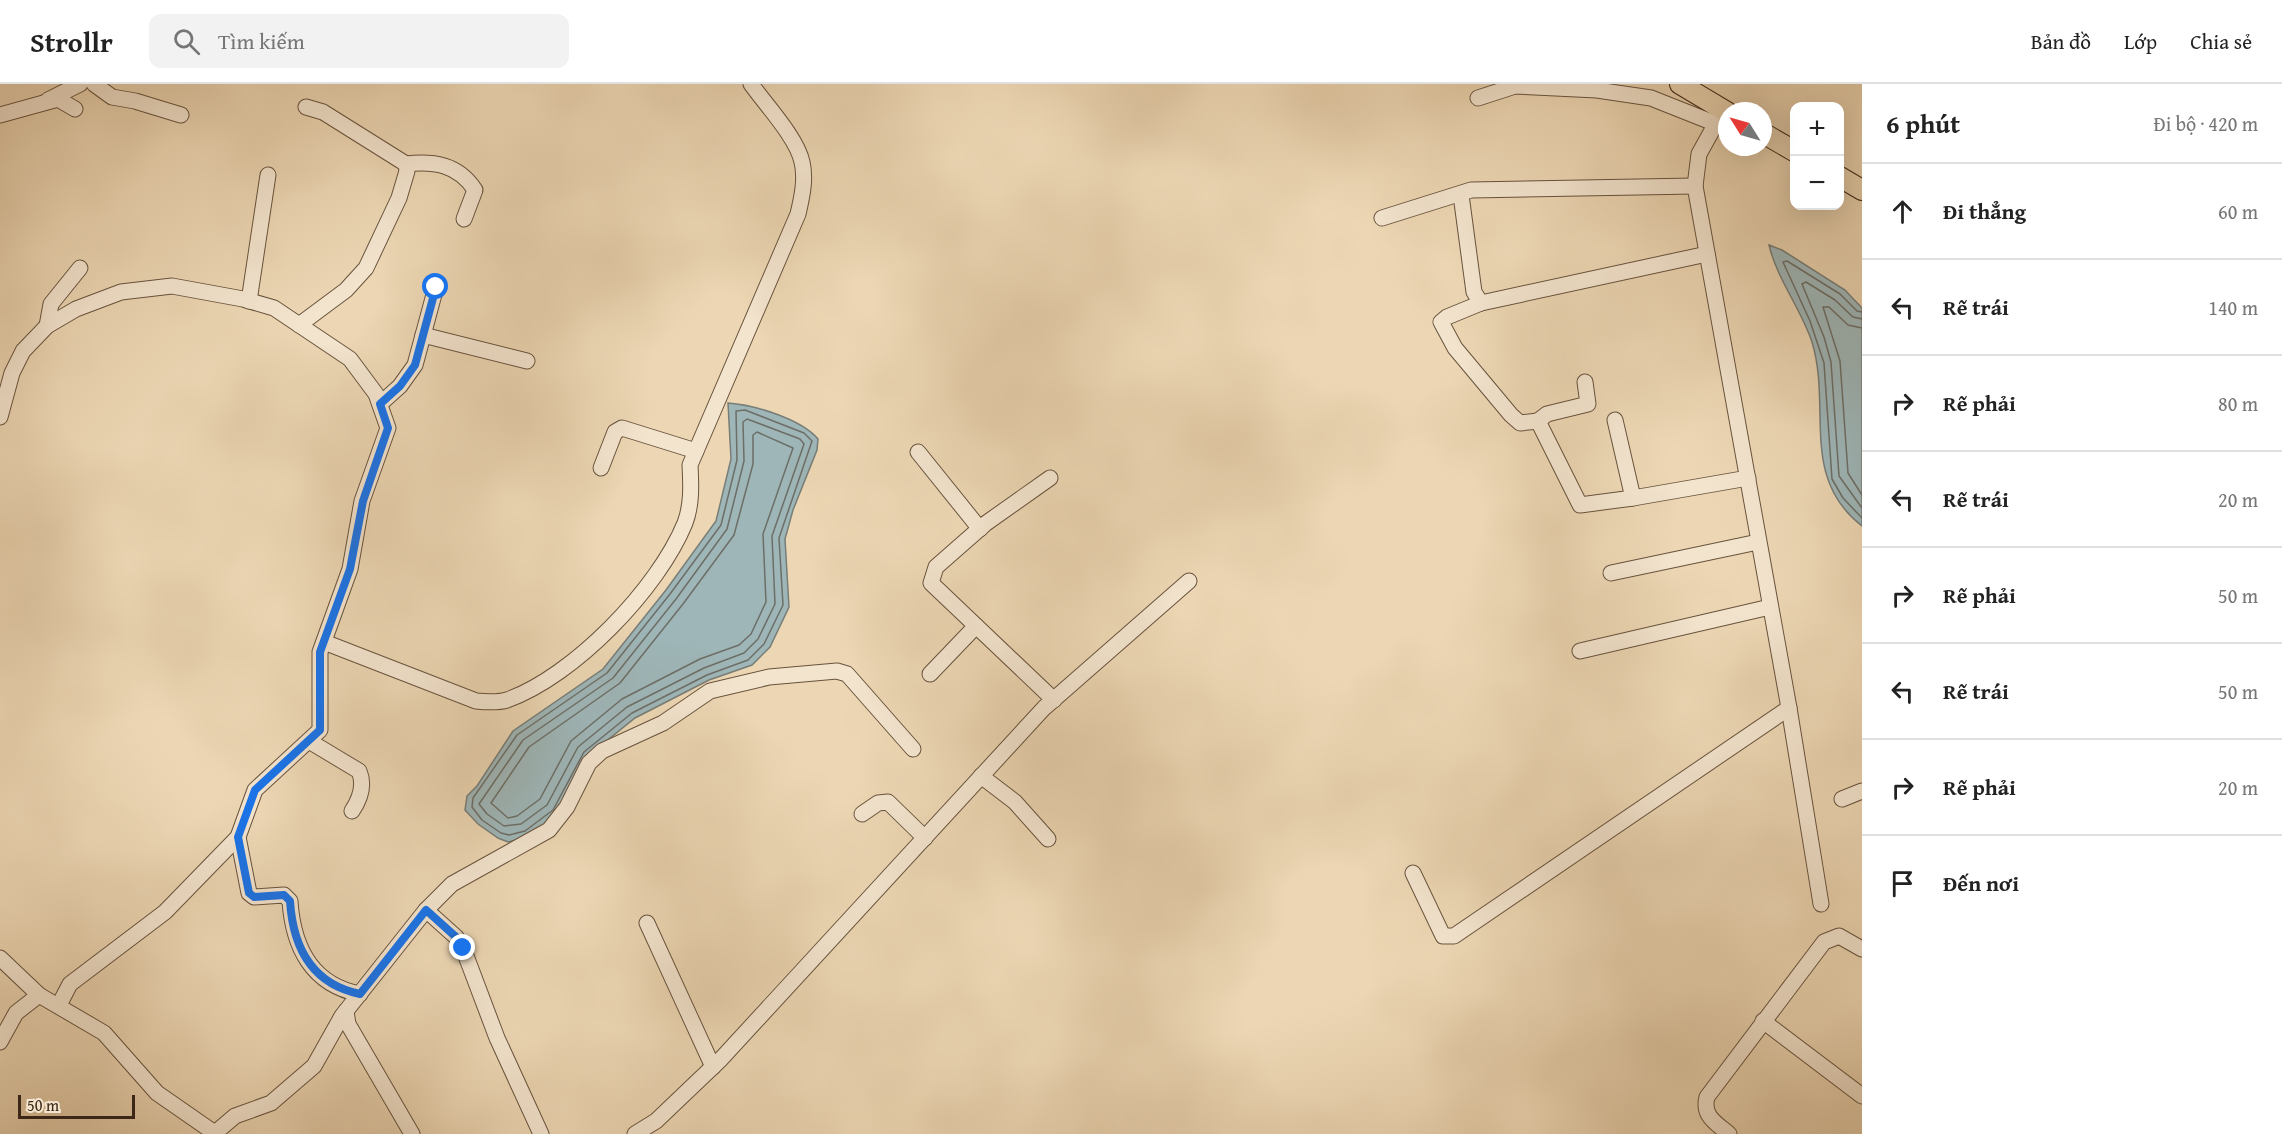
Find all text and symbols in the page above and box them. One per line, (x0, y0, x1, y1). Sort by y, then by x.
search box (149, 14, 569, 68)
text: Strollr (30, 21, 113, 62)
icon: search (170, 25, 203, 58)
text: Tìm kiếm (218, 25, 305, 57)
text: Bản đồ (2031, 26, 2091, 57)
text: Lớp (2124, 26, 2157, 57)
text: Chia sẻ (2190, 26, 2252, 57)
north arrow (1718, 102, 1772, 156)
map controls (1790, 102, 1844, 210)
button: + (1790, 102, 1844, 156)
text: 6 phút (1886, 104, 1960, 143)
text: Đi bộ · 420 m (2154, 109, 2258, 138)
button: − (1790, 156, 1844, 210)
icon: ahead (1886, 195, 1919, 228)
text: Đi thẳng (1943, 195, 2026, 227)
text: 60 m (2218, 197, 2258, 226)
route start (422, 273, 448, 299)
icon: left (1886, 291, 1919, 324)
text: Rẽ trái (1943, 291, 2009, 323)
text: 140 m (2208, 293, 2258, 322)
icon: right (1886, 387, 1919, 420)
text: Rẽ phải (1943, 387, 2016, 419)
text: 80 m (2218, 389, 2258, 418)
icon: left (1886, 483, 1919, 516)
text: Rẽ trái (1943, 483, 2009, 515)
text: 20 m (2218, 485, 2258, 514)
icon: right (1886, 579, 1919, 612)
text: Rẽ phải (1943, 579, 2016, 611)
text: 50 m (2218, 581, 2258, 610)
icon: left (1886, 675, 1919, 708)
text: Rẽ trái (1943, 675, 2009, 707)
text: 50 m (2218, 677, 2258, 706)
icon: right (1886, 771, 1919, 804)
text: Rẽ phải (1943, 771, 2016, 803)
text: 20 m (2218, 773, 2258, 802)
icon: arrive (1886, 867, 1919, 900)
text: Đến nơi (1943, 867, 2019, 899)
route end (449, 934, 475, 960)
scale bar (18, 1092, 135, 1120)
text: 50 m (27, 1093, 59, 1117)

